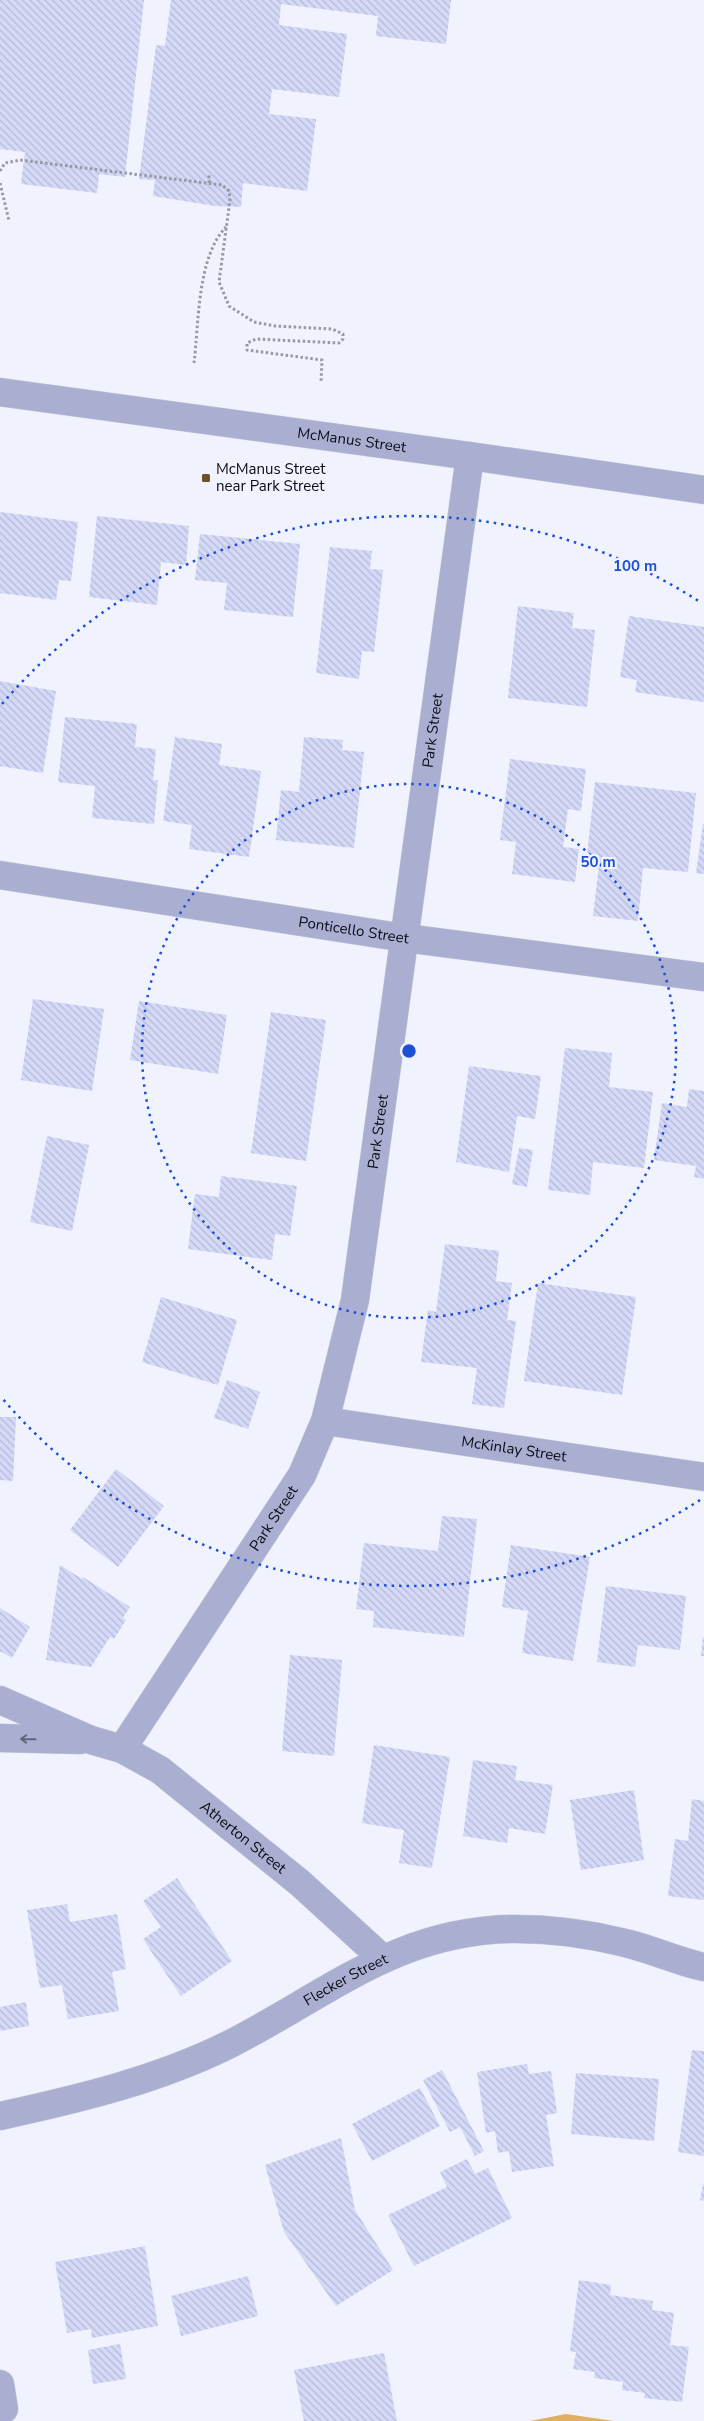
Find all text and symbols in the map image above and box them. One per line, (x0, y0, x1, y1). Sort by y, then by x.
street label: McManus Street (296, 423, 408, 457)
place label: McManus Street near Park Street (216, 459, 326, 496)
marker: McManus Street near Park Street (200, 472, 212, 484)
text: 100 m (613, 556, 657, 576)
street label: Park Street (418, 691, 448, 769)
text: 50 m (580, 852, 616, 872)
street label: Ponticello Street (297, 912, 411, 949)
centre of rings (400, 1042, 418, 1060)
street label: Park Street (363, 1093, 393, 1170)
street label: McKinlay Street (460, 1431, 569, 1467)
street label: Park Street (245, 1481, 303, 1555)
one-way arrow (20, 1734, 36, 1744)
street label: Atherton Street (196, 1796, 291, 1878)
street label: Flecker Street (300, 1948, 391, 2010)

